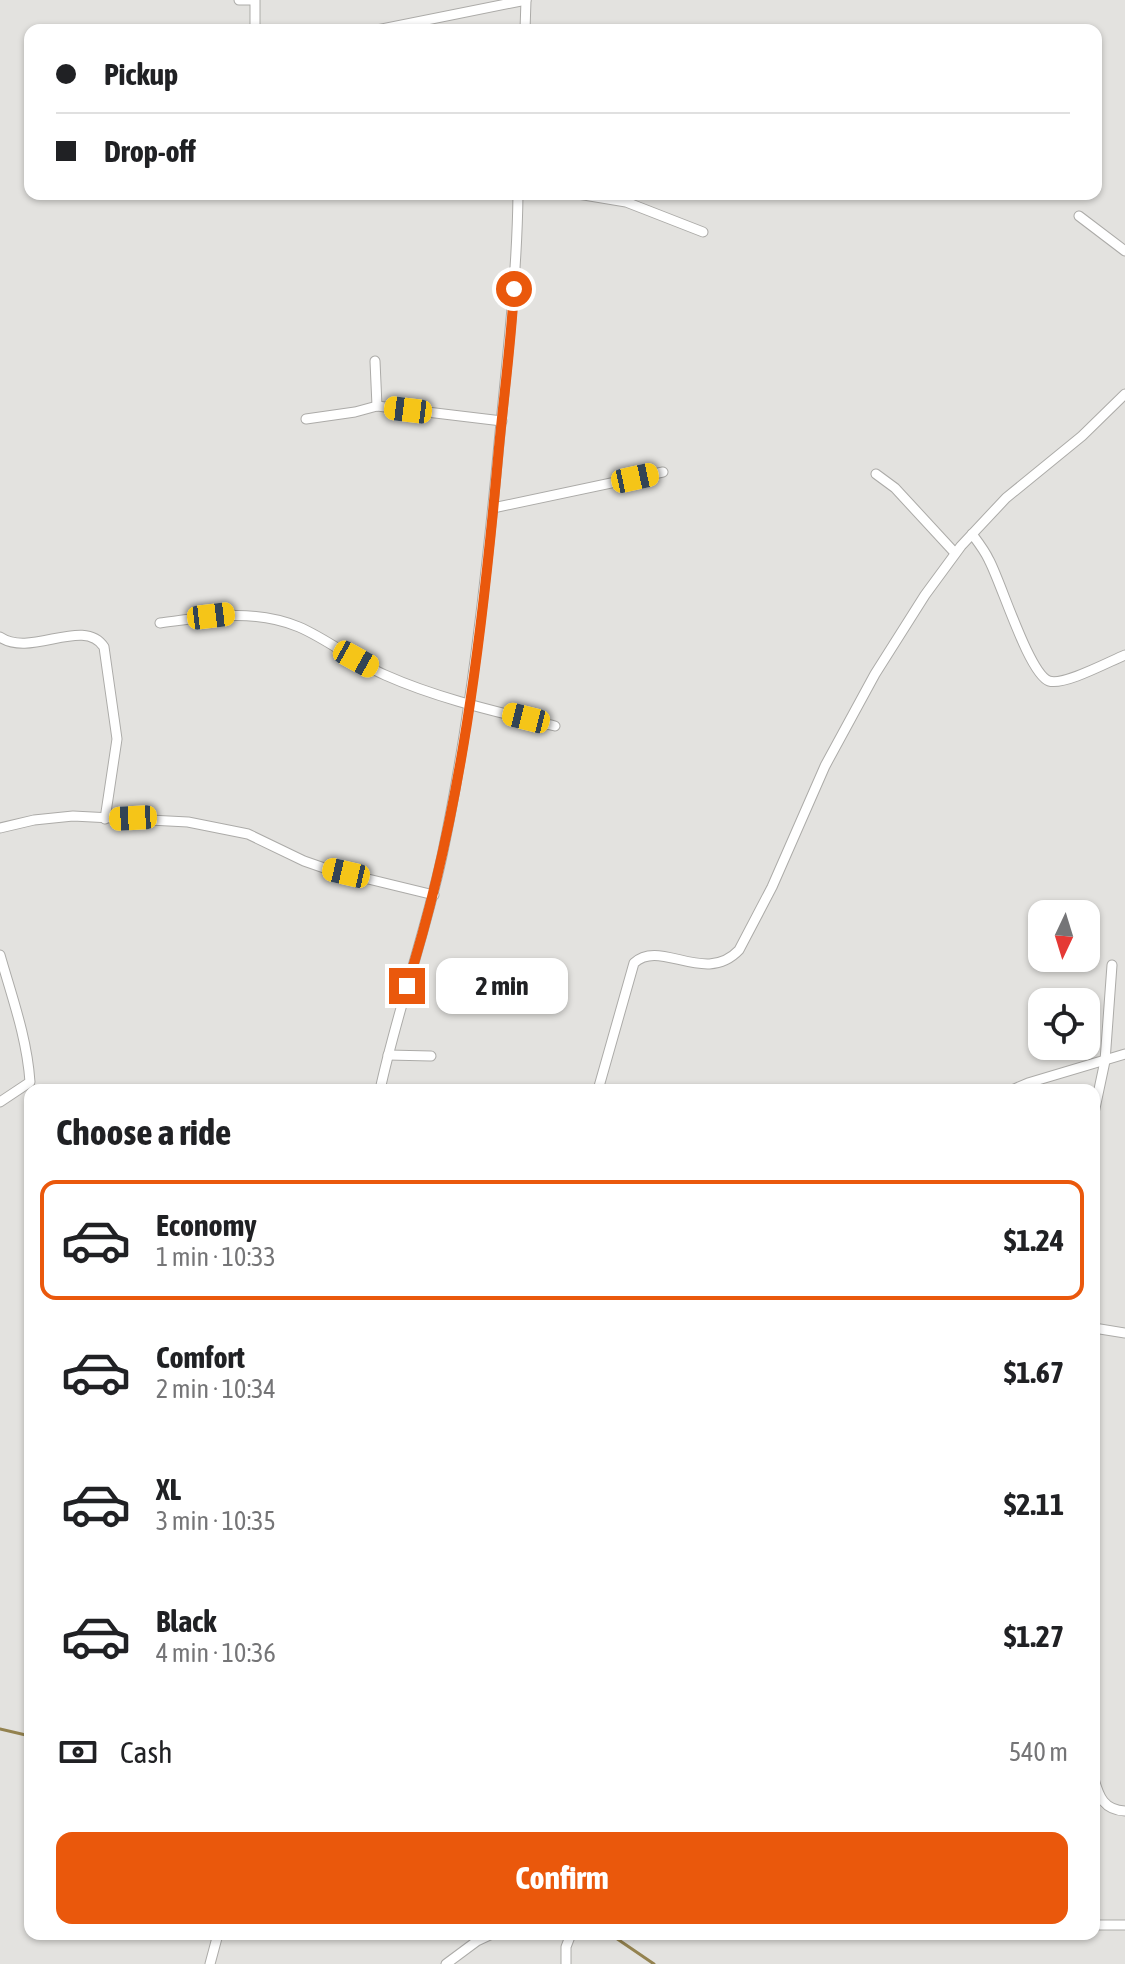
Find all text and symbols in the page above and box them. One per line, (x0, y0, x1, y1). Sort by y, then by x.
text: Pickup (104, 57, 178, 91)
text: Drop-off (104, 134, 196, 168)
route start (496, 271, 532, 307)
car (383, 395, 433, 425)
car (609, 461, 661, 495)
car (186, 601, 236, 631)
car (329, 637, 383, 681)
car (500, 701, 552, 735)
car (108, 805, 158, 831)
car (320, 856, 372, 890)
north arrow (1028, 900, 1100, 972)
map controls (1028, 900, 1100, 1060)
callout: 2 min (435, 958, 567, 1014)
route end (389, 968, 425, 1004)
text: 2 min (475, 971, 529, 1001)
button: locate (1028, 988, 1100, 1060)
text: Choose a ride (56, 1111, 231, 1153)
icon: car (60, 1204, 132, 1276)
text: Economy (156, 1208, 257, 1242)
text: $1.24 (1004, 1223, 1064, 1257)
text: 1 min · 10:33 (156, 1242, 276, 1272)
icon: car (60, 1336, 132, 1408)
text: Comfort (156, 1340, 245, 1374)
text: $1.67 (1004, 1355, 1064, 1389)
text: 2 min · 10:34 (156, 1374, 276, 1404)
icon: car (60, 1468, 132, 1540)
text: XL (156, 1472, 181, 1506)
text: $2.11 (1004, 1487, 1064, 1521)
text: 3 min · 10:35 (156, 1506, 276, 1536)
icon: car (60, 1600, 132, 1672)
text: Black (156, 1604, 216, 1638)
text: $1.27 (1004, 1619, 1064, 1653)
text: 4 min · 10:36 (156, 1638, 276, 1668)
icon: cash (56, 1730, 100, 1774)
text: Cash (120, 1735, 173, 1769)
text: 540 m (1009, 1737, 1068, 1767)
button: Confirm (56, 1832, 1068, 1924)

